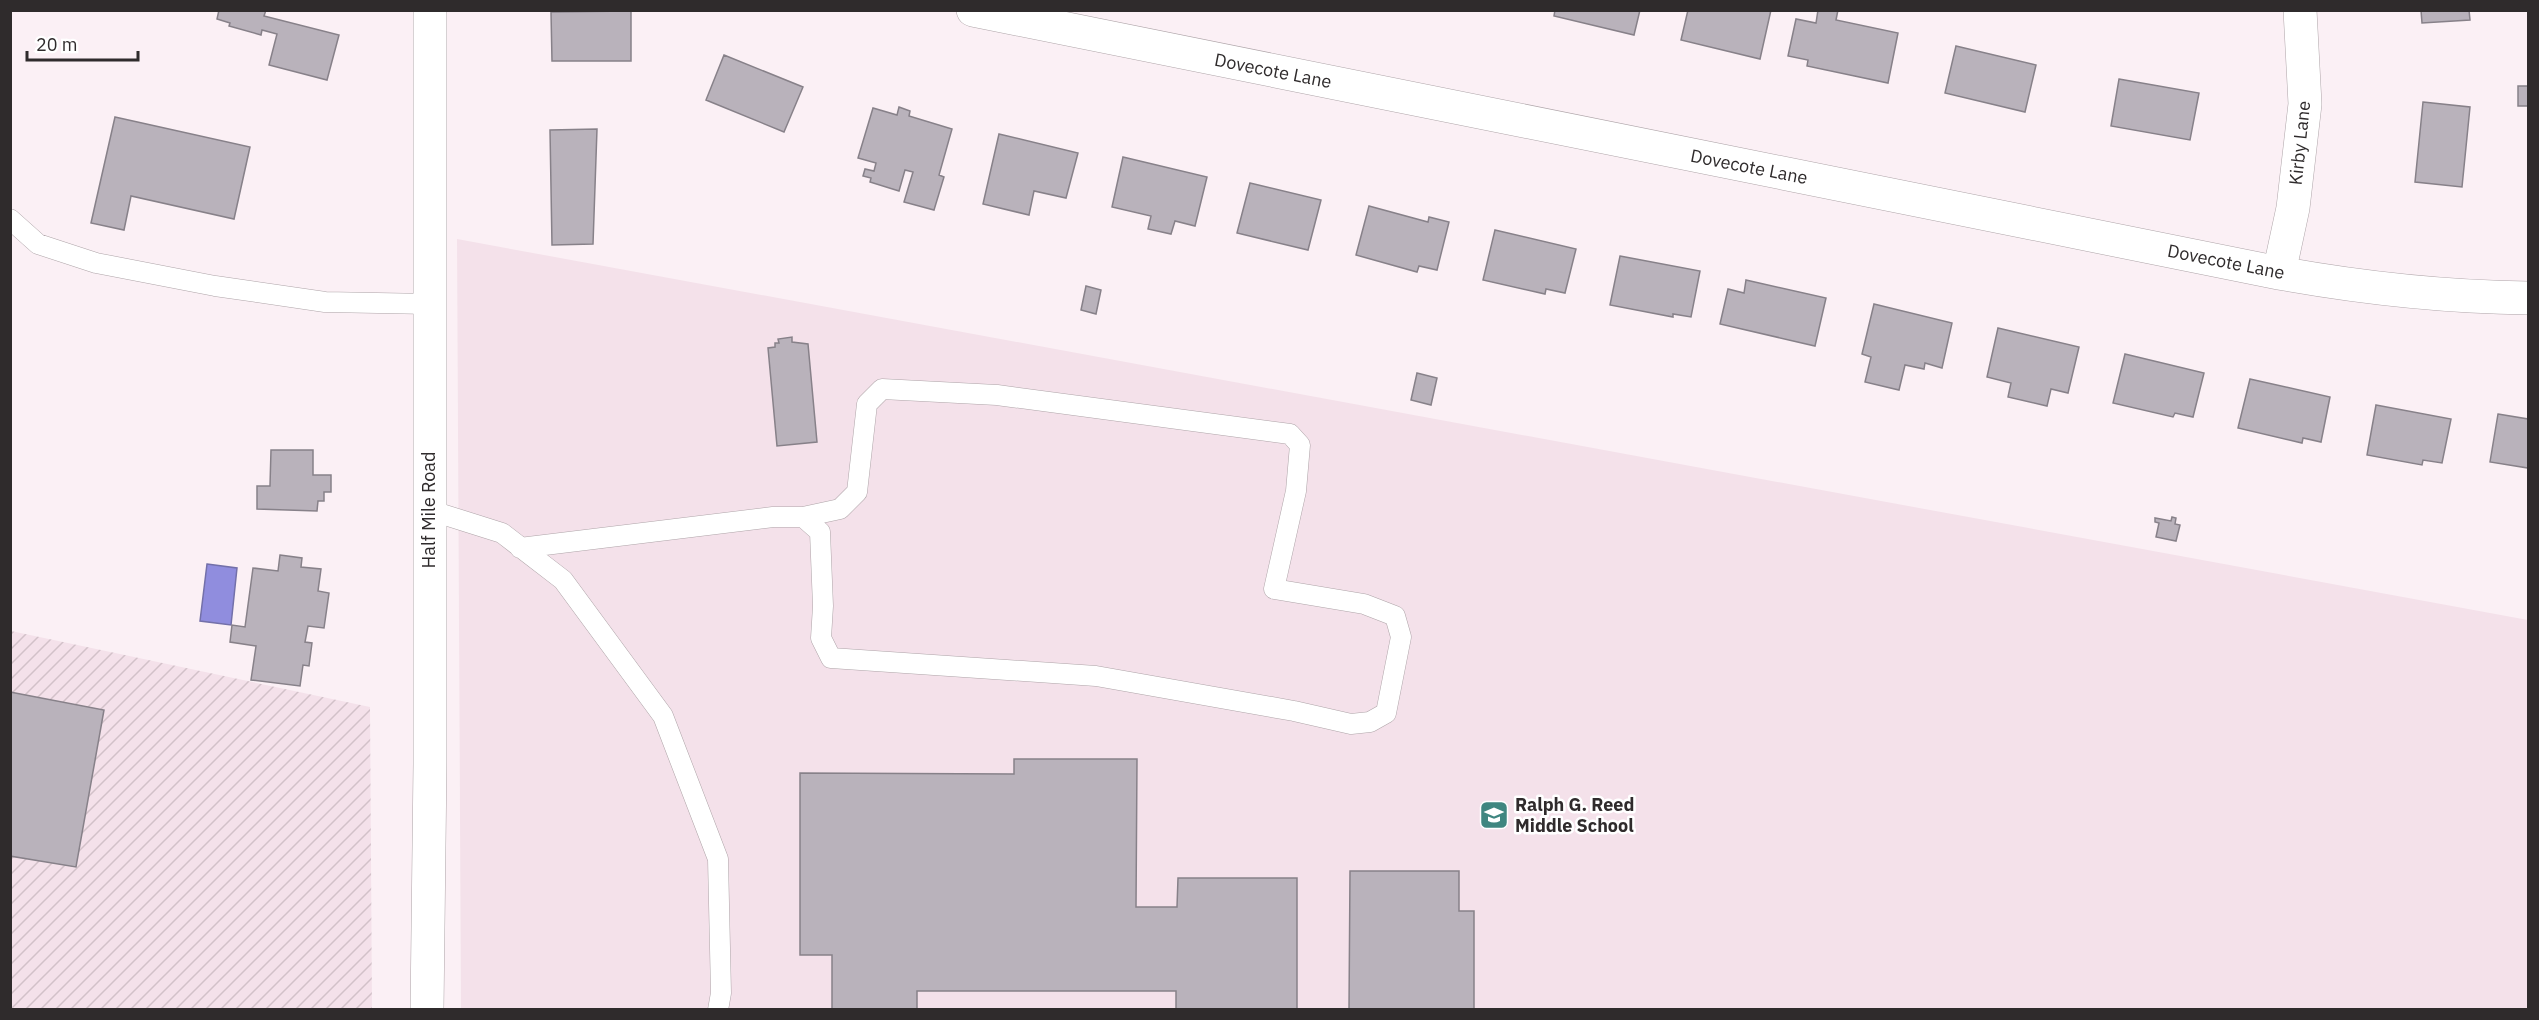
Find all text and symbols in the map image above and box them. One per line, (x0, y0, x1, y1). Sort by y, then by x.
scale bar (27, 24, 138, 62)
text: 20 m (36, 33, 78, 56)
street label: Dovecote Lane (1213, 48, 1334, 93)
street label: Kirby Lane (2284, 99, 2315, 186)
street label: Dovecote Lane (1689, 144, 1810, 189)
street label: Dovecote Lane (2166, 239, 2287, 284)
street label: Half Mile Road (417, 452, 440, 568)
place label: Ralph G. Reed Middle School (1515, 793, 1634, 837)
school or university icon: Ralph G. Reed Middle School (1478, 799, 1510, 831)

